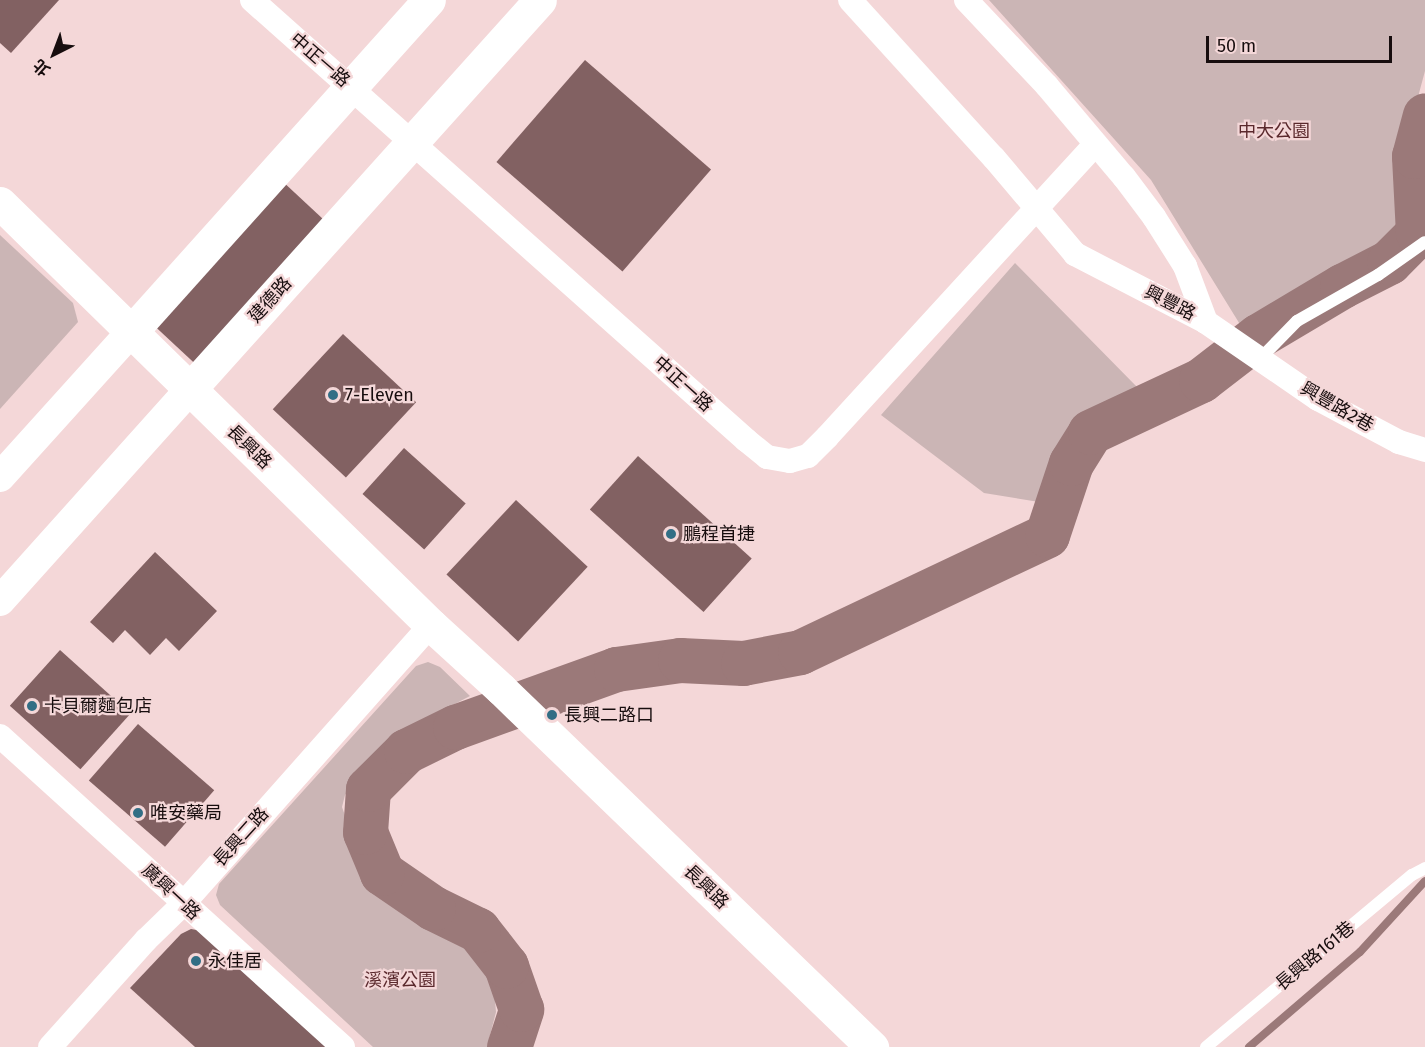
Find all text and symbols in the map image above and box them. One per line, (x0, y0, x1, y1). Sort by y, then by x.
north arrow (24, 24, 84, 84)
scale bar (1209, 24, 1395, 62)
street label: 中正一路 (286, 28, 354, 92)
text: 50 m (1217, 35, 1256, 57)
text: 北 (29, 55, 54, 80)
park label: 中大公園 (1238, 120, 1310, 142)
street label: 建德路 (244, 273, 296, 327)
street label: 興豐路 (1141, 281, 1199, 325)
street label: 中正一路 (649, 352, 717, 416)
street label: 興豐路2巷 (1297, 377, 1377, 437)
place label: 7-Eleven (345, 384, 414, 406)
marker: 7-Eleven (326, 388, 340, 402)
street label: 長興路 (222, 420, 276, 474)
place label: 鵬程首捷 (683, 523, 755, 545)
marker: 鵬程首捷 (664, 527, 678, 541)
place label: 卡貝爾麵包店 (44, 695, 152, 717)
marker: 卡貝爾麵包店 (25, 699, 39, 713)
place label: 長興二路口 (564, 704, 654, 726)
marker: 長興二路口 (545, 708, 559, 722)
place label: 唯安藥局 (150, 802, 222, 824)
street label: 長興二路 (209, 803, 273, 871)
marker: 唯安藥局 (131, 806, 145, 820)
street label: 廣興一路 (137, 860, 205, 924)
street label: 長興路 (679, 860, 733, 914)
street label: 長興路161巷 (1271, 917, 1359, 995)
place label: 永佳居 (208, 950, 262, 972)
marker: 永佳居 (189, 954, 203, 968)
park label: 溪濱公園 (364, 969, 436, 991)

